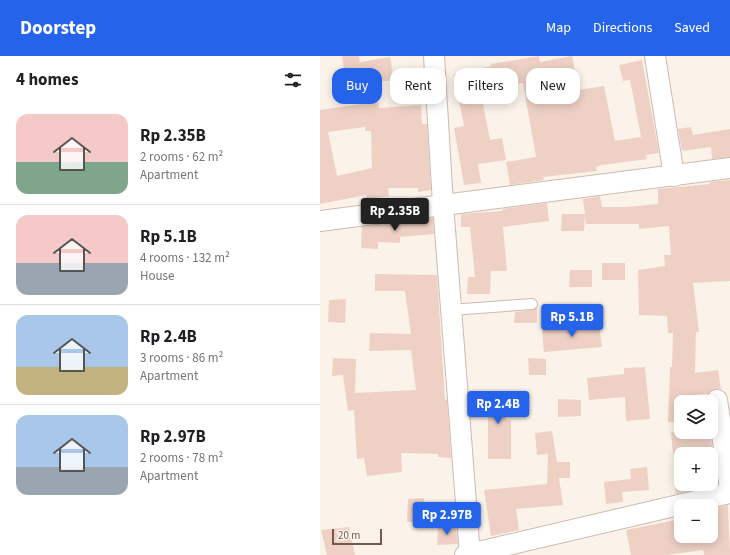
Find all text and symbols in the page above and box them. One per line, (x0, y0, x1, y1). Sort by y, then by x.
text: Doorstep (20, 15, 96, 42)
text: Map (546, 18, 571, 38)
text: Directions (593, 18, 652, 38)
text: Saved (674, 18, 710, 38)
text: 4 homes (16, 68, 78, 92)
chip: Buy (332, 68, 382, 104)
chip: Rent (390, 68, 446, 104)
chip: Filters (454, 68, 518, 104)
chip: New (526, 68, 580, 104)
icon: filters (282, 69, 304, 91)
text: Rp 2.35B (140, 124, 206, 148)
icon: home (48, 130, 96, 178)
text: 2 rooms · 62 m² (140, 148, 223, 166)
text: Apartment (140, 166, 198, 184)
pin: Rp 2.35B (354, 198, 436, 232)
text: Rp 2.35B (370, 202, 420, 220)
text: Rp 5.1B (140, 225, 197, 249)
icon: home (48, 231, 96, 279)
text: 4 rooms · 132 m² (140, 249, 230, 267)
text: House (140, 267, 175, 285)
pin: Rp 5.1B (535, 304, 609, 338)
text: Rp 5.1B (550, 308, 594, 326)
text: Rp 2.4B (140, 325, 197, 349)
icon: home (48, 331, 96, 379)
text: 3 rooms · 86 m² (140, 349, 223, 367)
text: Apartment (140, 367, 198, 385)
pin: Rp 2.4B (461, 391, 535, 425)
text: Rp 2.4B (476, 395, 520, 413)
map controls (674, 395, 718, 543)
button: layers (674, 395, 718, 439)
text: Rp 2.97B (140, 425, 206, 449)
icon: home (48, 431, 96, 479)
button: + (674, 447, 718, 491)
text: 2 rooms · 78 m² (140, 449, 223, 467)
text: Apartment (140, 467, 198, 485)
button: − (674, 499, 718, 543)
pin: Rp 2.97B (406, 502, 488, 536)
text: Rp 2.97B (422, 506, 472, 524)
scale bar (332, 527, 382, 546)
text: 20 m (338, 528, 360, 543)

